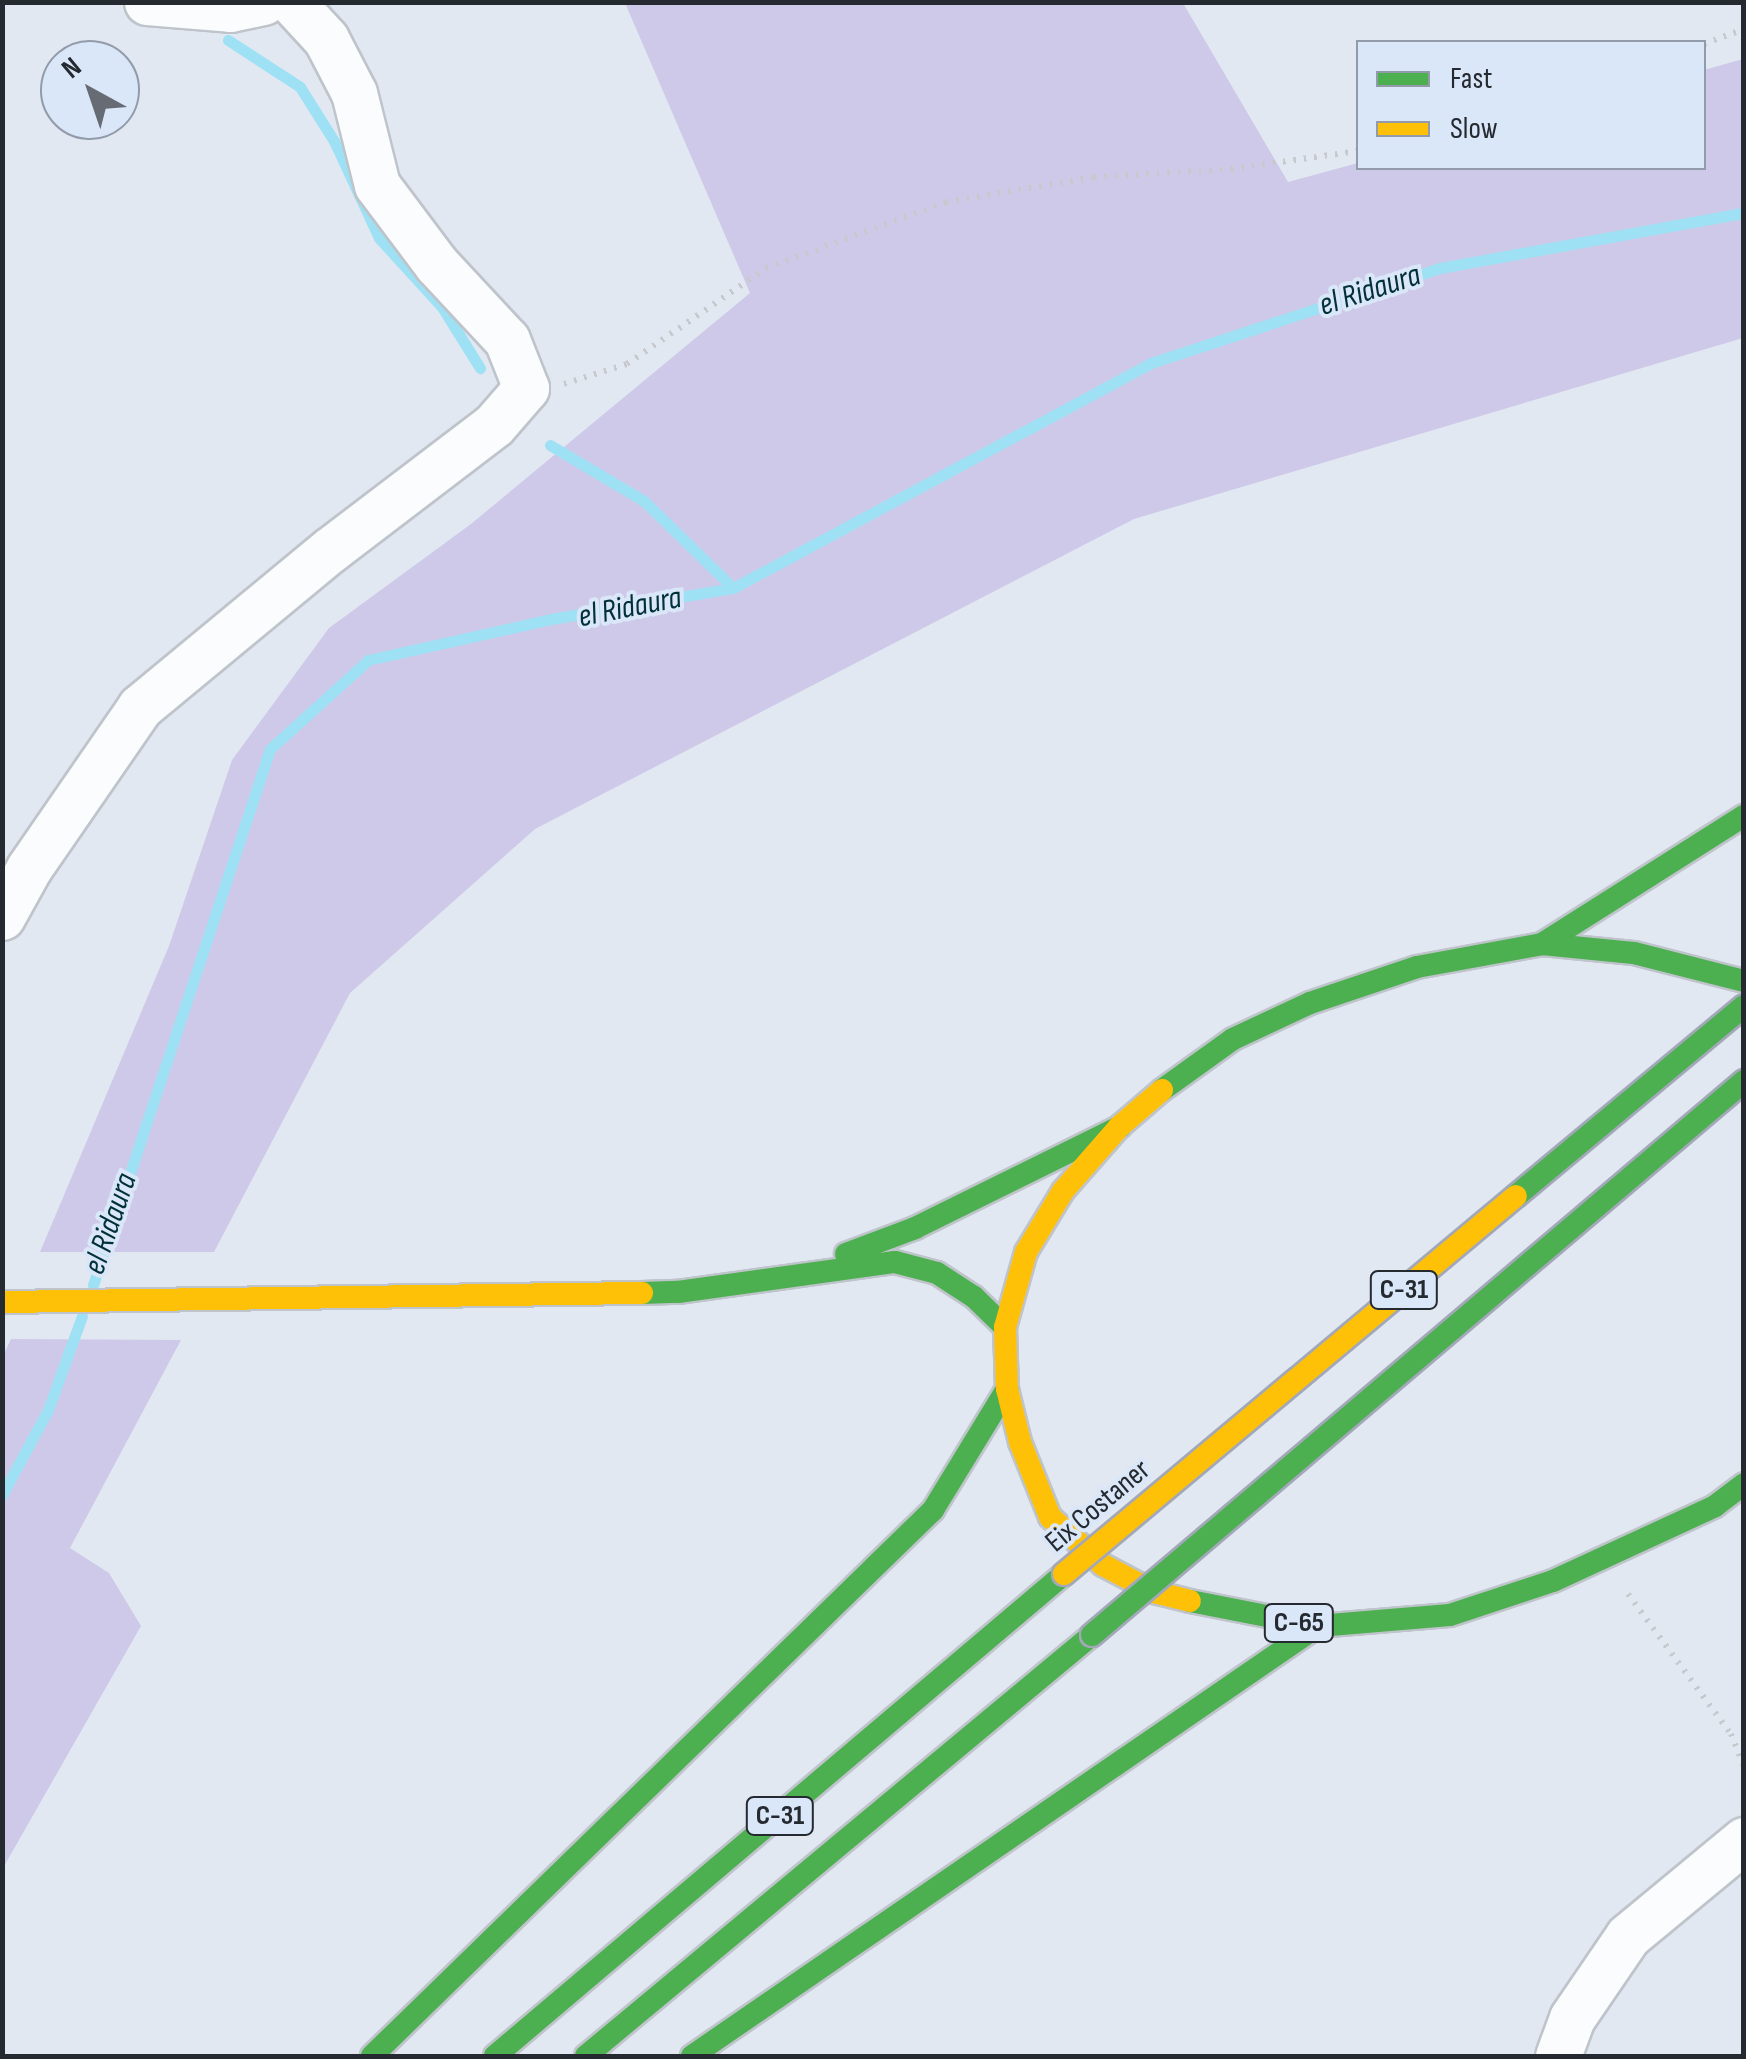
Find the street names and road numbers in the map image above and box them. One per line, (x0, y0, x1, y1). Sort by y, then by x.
road number: C-31 (1369, 1267, 1439, 1313)
street label: Eix Costaner (1038, 1452, 1158, 1560)
road number: C-65 (1262, 1600, 1336, 1646)
road number: C-31 (745, 1793, 815, 1839)

